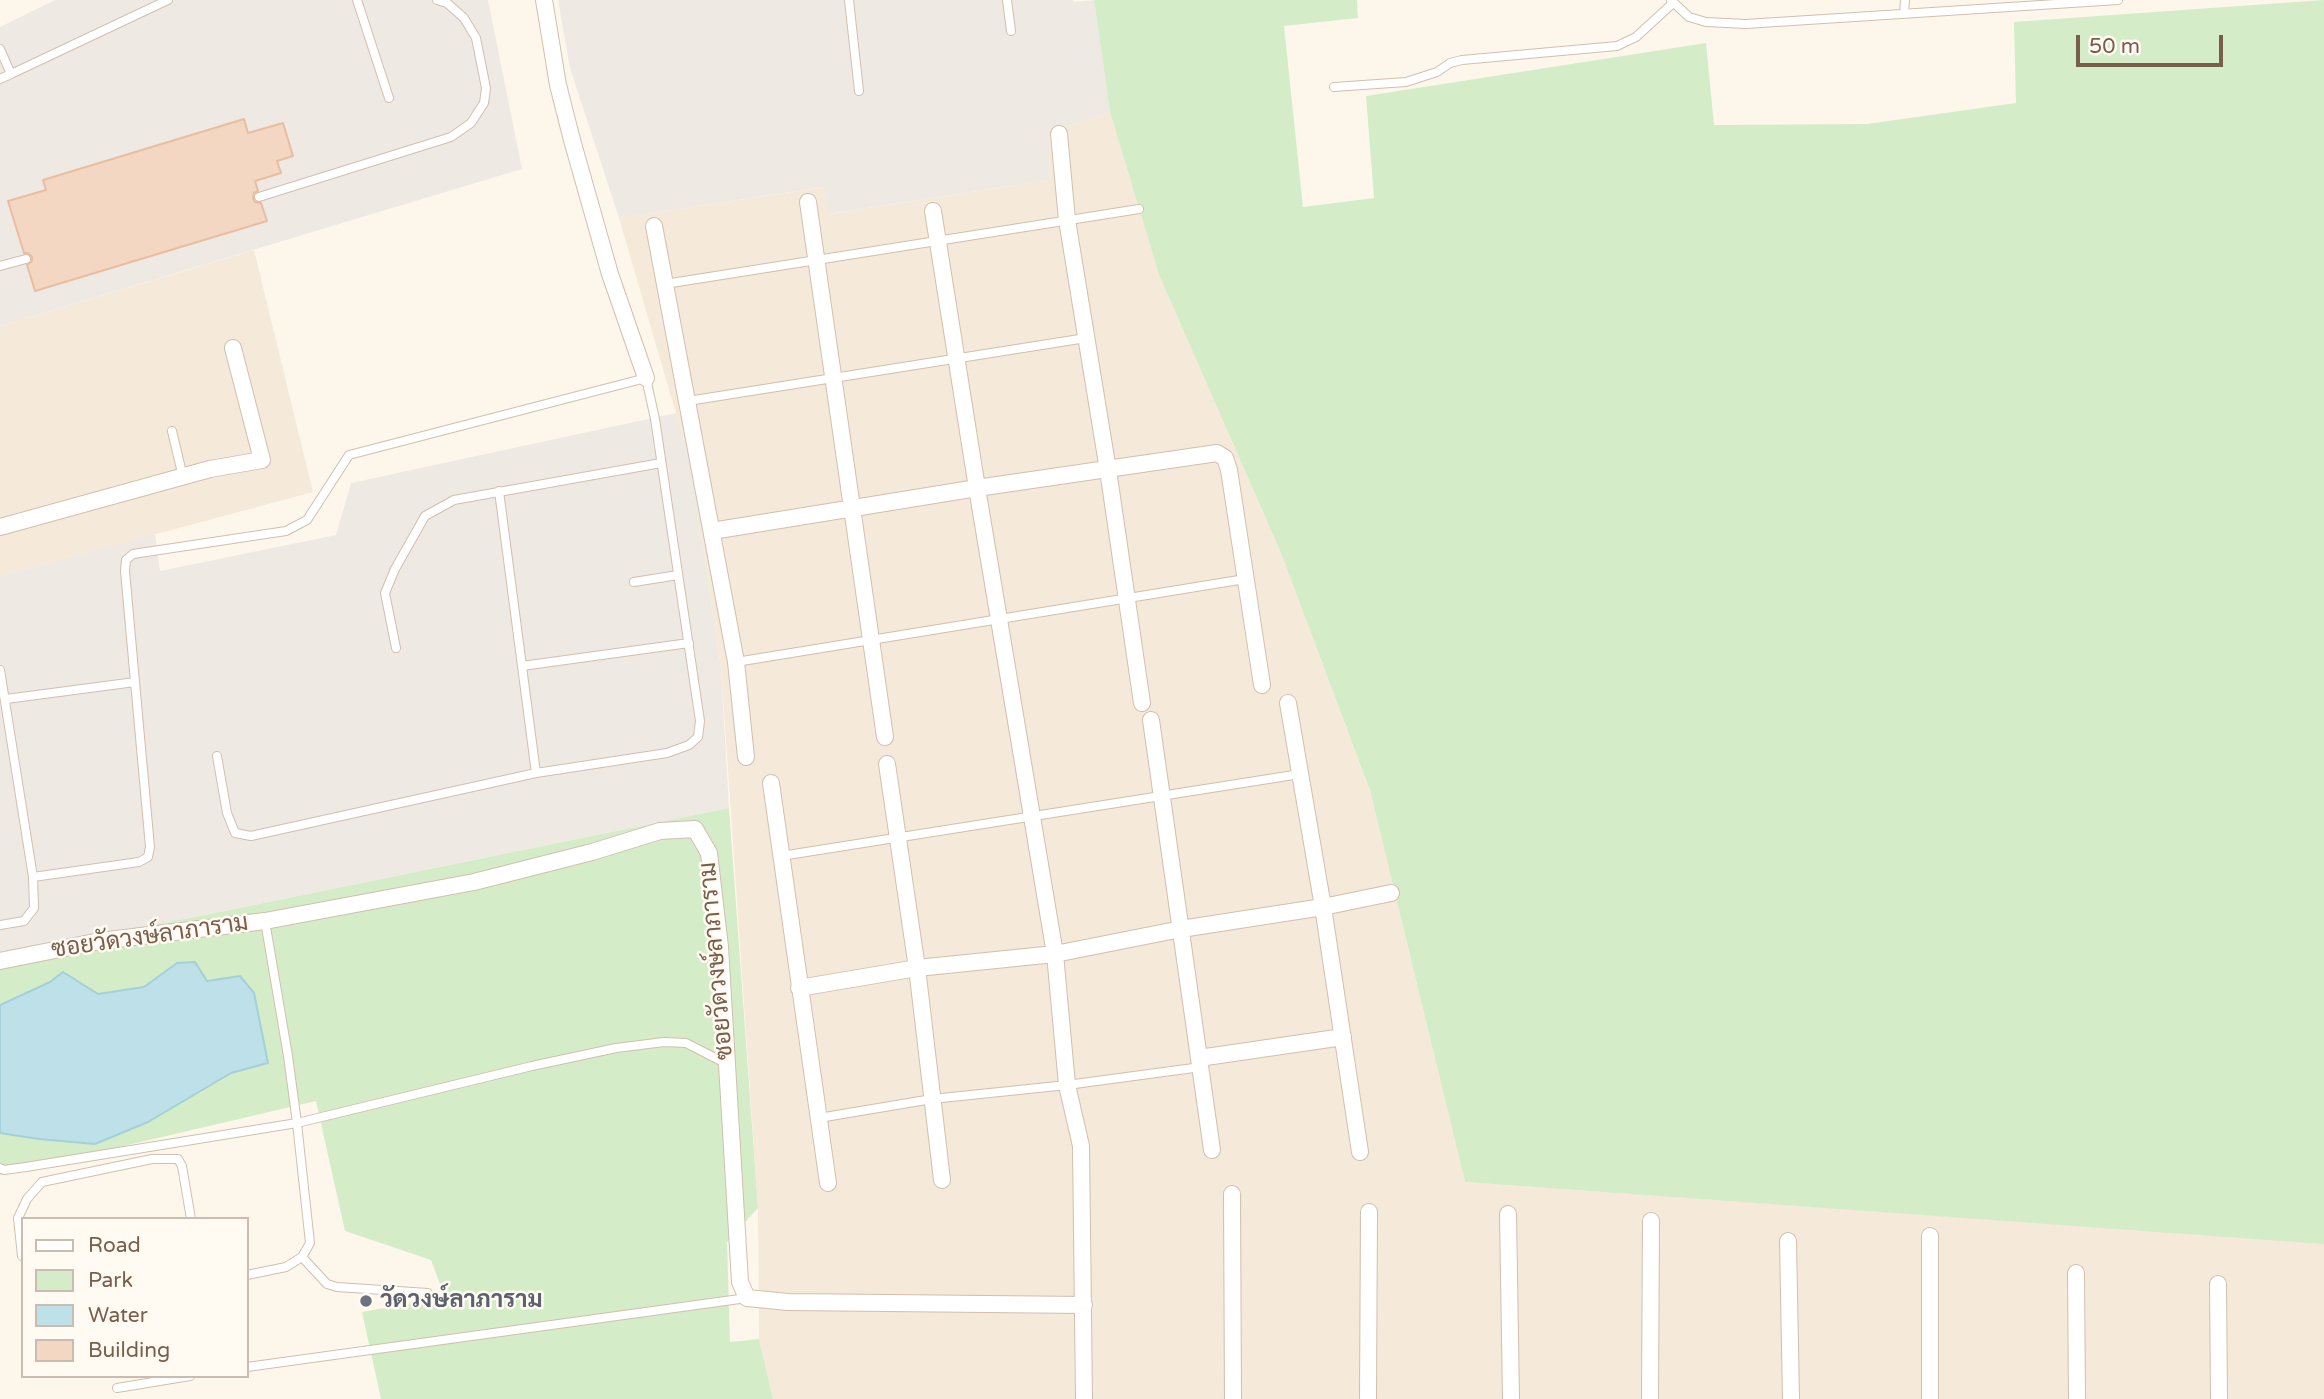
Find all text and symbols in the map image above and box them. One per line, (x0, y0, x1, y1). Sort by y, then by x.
scale bar (2079, 21, 2226, 65)
text: 50 m (2089, 34, 2140, 59)
street label: ซอยวัดวงษ์ลาภาราม (694, 861, 740, 1061)
street label: ซอยวัดวงษ์ลาภาราม (50, 909, 250, 965)
legend (21, 1217, 248, 1378)
text: Road (88, 1233, 141, 1258)
text: Park (88, 1268, 133, 1293)
place label: วัดวงษ์ลาภาราม (380, 1287, 543, 1315)
marker: วัดวงษ์ลาภาราม (358, 1293, 374, 1309)
text: Water (88, 1303, 148, 1328)
text: Building (88, 1338, 170, 1363)

